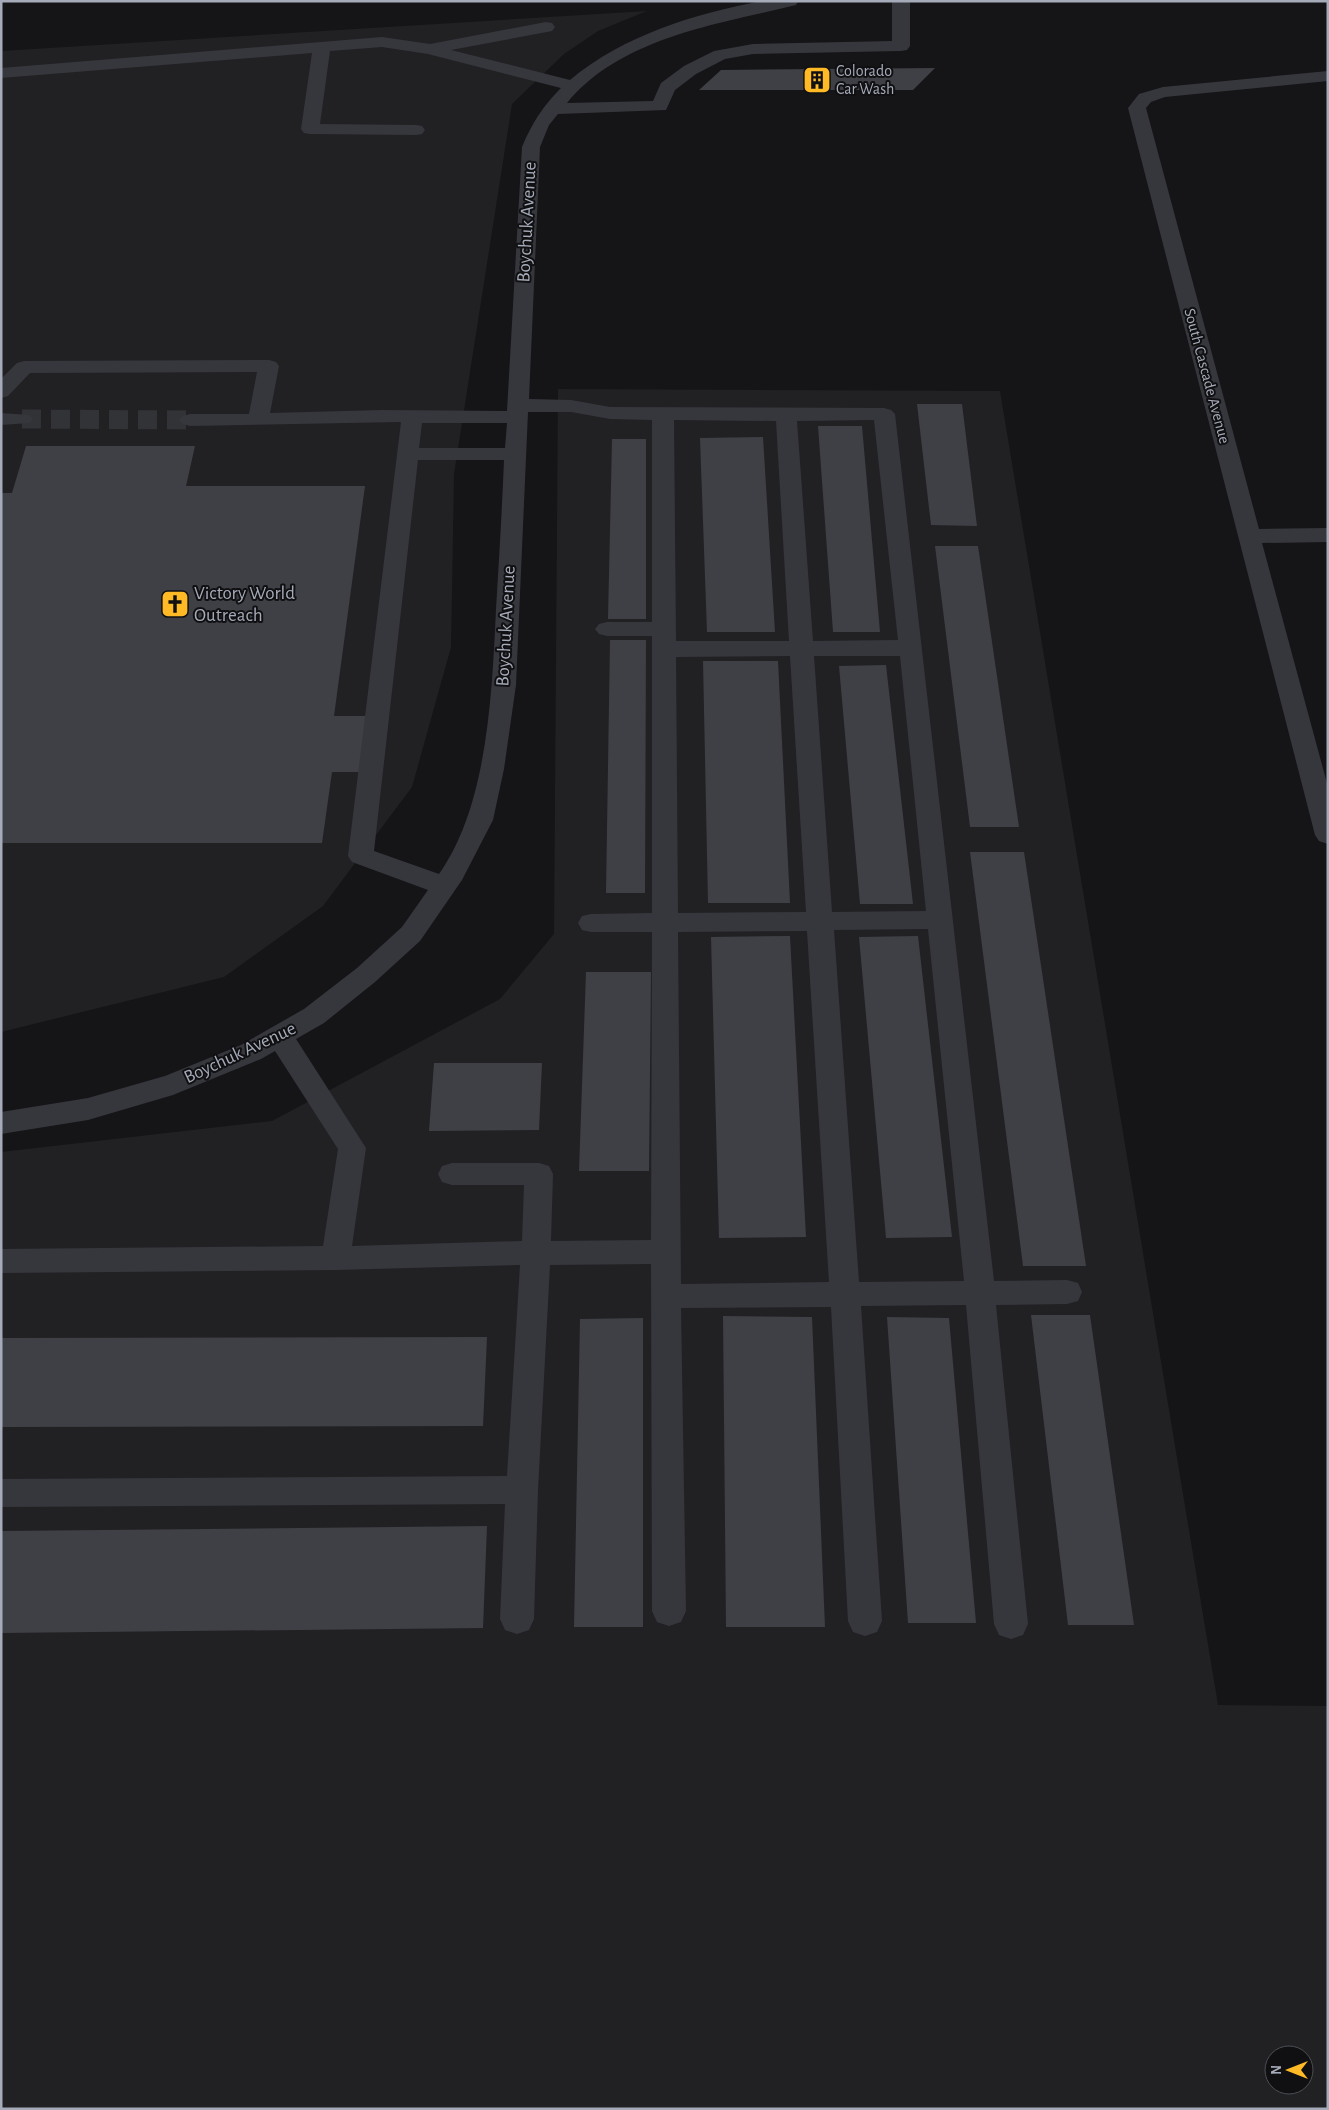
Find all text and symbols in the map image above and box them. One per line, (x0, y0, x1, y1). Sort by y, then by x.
place label: Colorado Car Wash (836, 63, 894, 97)
building icon: Colorado Car Wash (802, 65, 832, 95)
street label: Boychuk Avenue (514, 161, 540, 283)
street label: South Cascade Avenue (1181, 307, 1233, 445)
street label: Boychuk Avenue (493, 565, 519, 687)
place label: Victory World Outreach (194, 584, 295, 625)
church icon: Victory World Outreach (160, 589, 190, 619)
street label: Boychuk Avenue (181, 1019, 299, 1087)
north arrow (1264, 2045, 1314, 2095)
text: N (1270, 2065, 1284, 2075)

